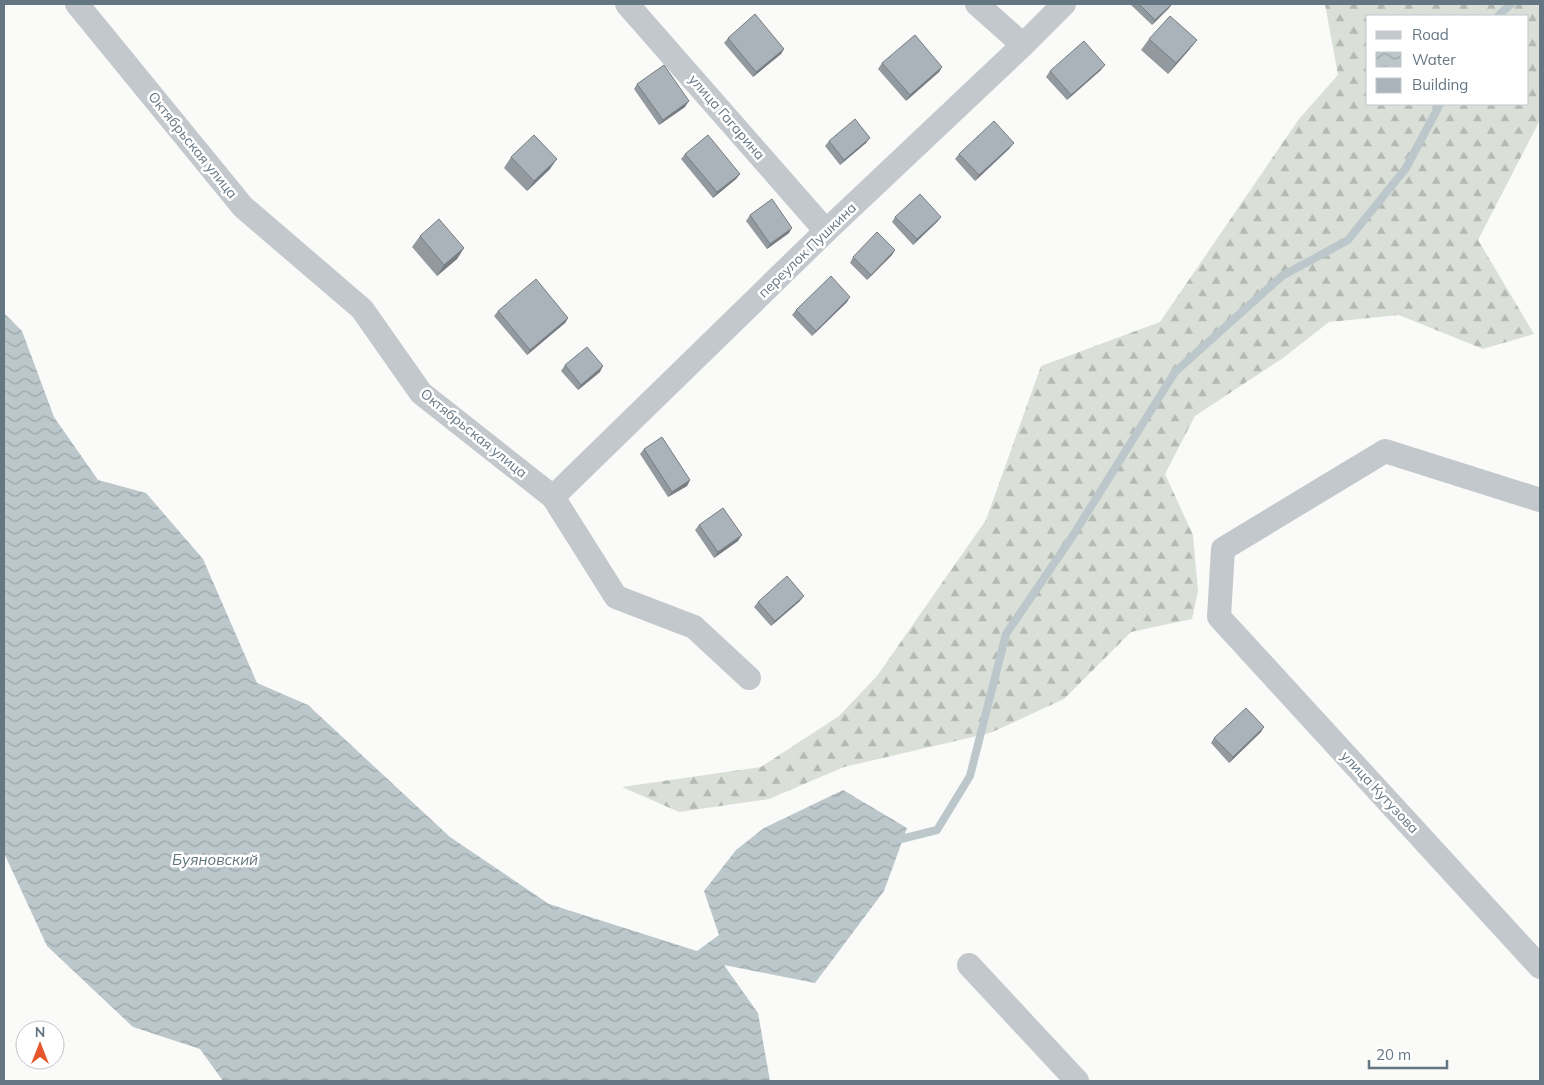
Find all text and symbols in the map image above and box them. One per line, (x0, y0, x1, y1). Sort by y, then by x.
legend (1366, 15, 1529, 105)
text: Road (1412, 25, 1449, 44)
text: Water (1412, 50, 1456, 69)
street label: улица Гагарина (685, 71, 769, 163)
text: Building (1412, 75, 1468, 94)
street label: Октябрьская улица (144, 88, 242, 202)
street label: переулок Пушкина (754, 199, 860, 301)
street label: Октябрьская улица (417, 384, 531, 482)
street label: улица Кутузова (1337, 747, 1423, 837)
water label: Буяновский (172, 850, 258, 869)
north arrow (15, 1020, 65, 1070)
text: N (35, 1023, 45, 1041)
scale bar (1369, 1038, 1446, 1070)
text: 20 m (1376, 1045, 1411, 1064)

